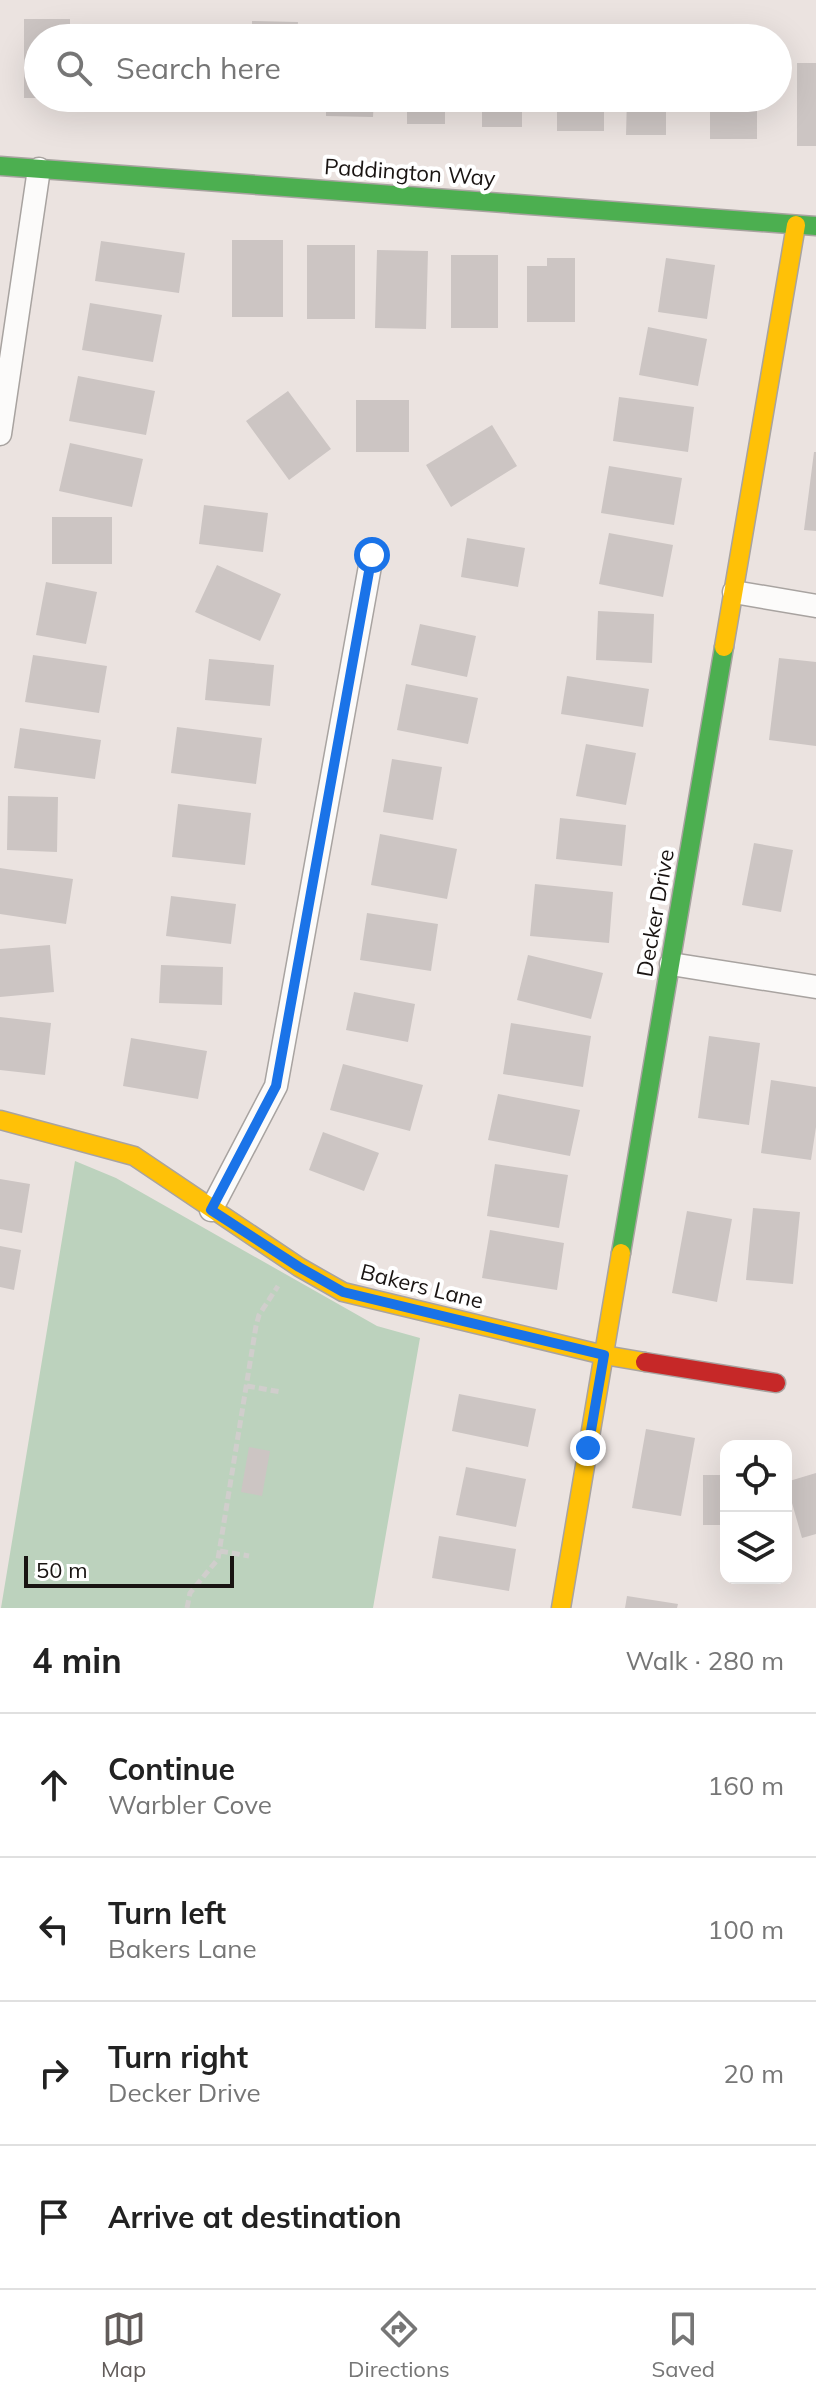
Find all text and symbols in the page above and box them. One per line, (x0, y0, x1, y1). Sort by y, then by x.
search box (24, 24, 792, 112)
icon: search (52, 46, 96, 90)
text: Search here (116, 49, 281, 87)
street label: Paddington Way (323, 152, 497, 192)
route start (354, 537, 390, 573)
street label: Decker Drive (630, 847, 680, 979)
street label: Bakers Lane (358, 1257, 486, 1315)
route end (570, 1430, 606, 1466)
map controls (720, 1440, 792, 1584)
button: locate (720, 1440, 792, 1512)
button: layers (720, 1512, 792, 1584)
scale bar (24, 1552, 234, 1588)
text: 50 m (36, 1556, 87, 1584)
text: 4 min (32, 1639, 122, 1682)
text: Walk · 280 m (625, 1644, 784, 1677)
text: Continue (108, 1750, 235, 1788)
icon: ahead (32, 1763, 76, 1807)
text: 160 m (708, 1769, 784, 1802)
text: Warbler Cove (108, 1788, 272, 1821)
text: Turn left (108, 1894, 226, 1932)
icon: left (32, 1907, 76, 1951)
text: 100 m (708, 1913, 784, 1946)
text: Bakers Lane (108, 1932, 257, 1965)
text: Turn right (108, 2038, 248, 2076)
icon: right (32, 2051, 76, 2095)
text: 20 m (723, 2057, 784, 2090)
text: Decker Drive (108, 2076, 261, 2109)
icon: arrive (32, 2195, 76, 2239)
text: Arrive at destination (108, 2198, 402, 2236)
tab: Map (101, 2307, 146, 2383)
tab: Directions (348, 2307, 450, 2383)
tab: Saved (652, 2307, 715, 2383)

